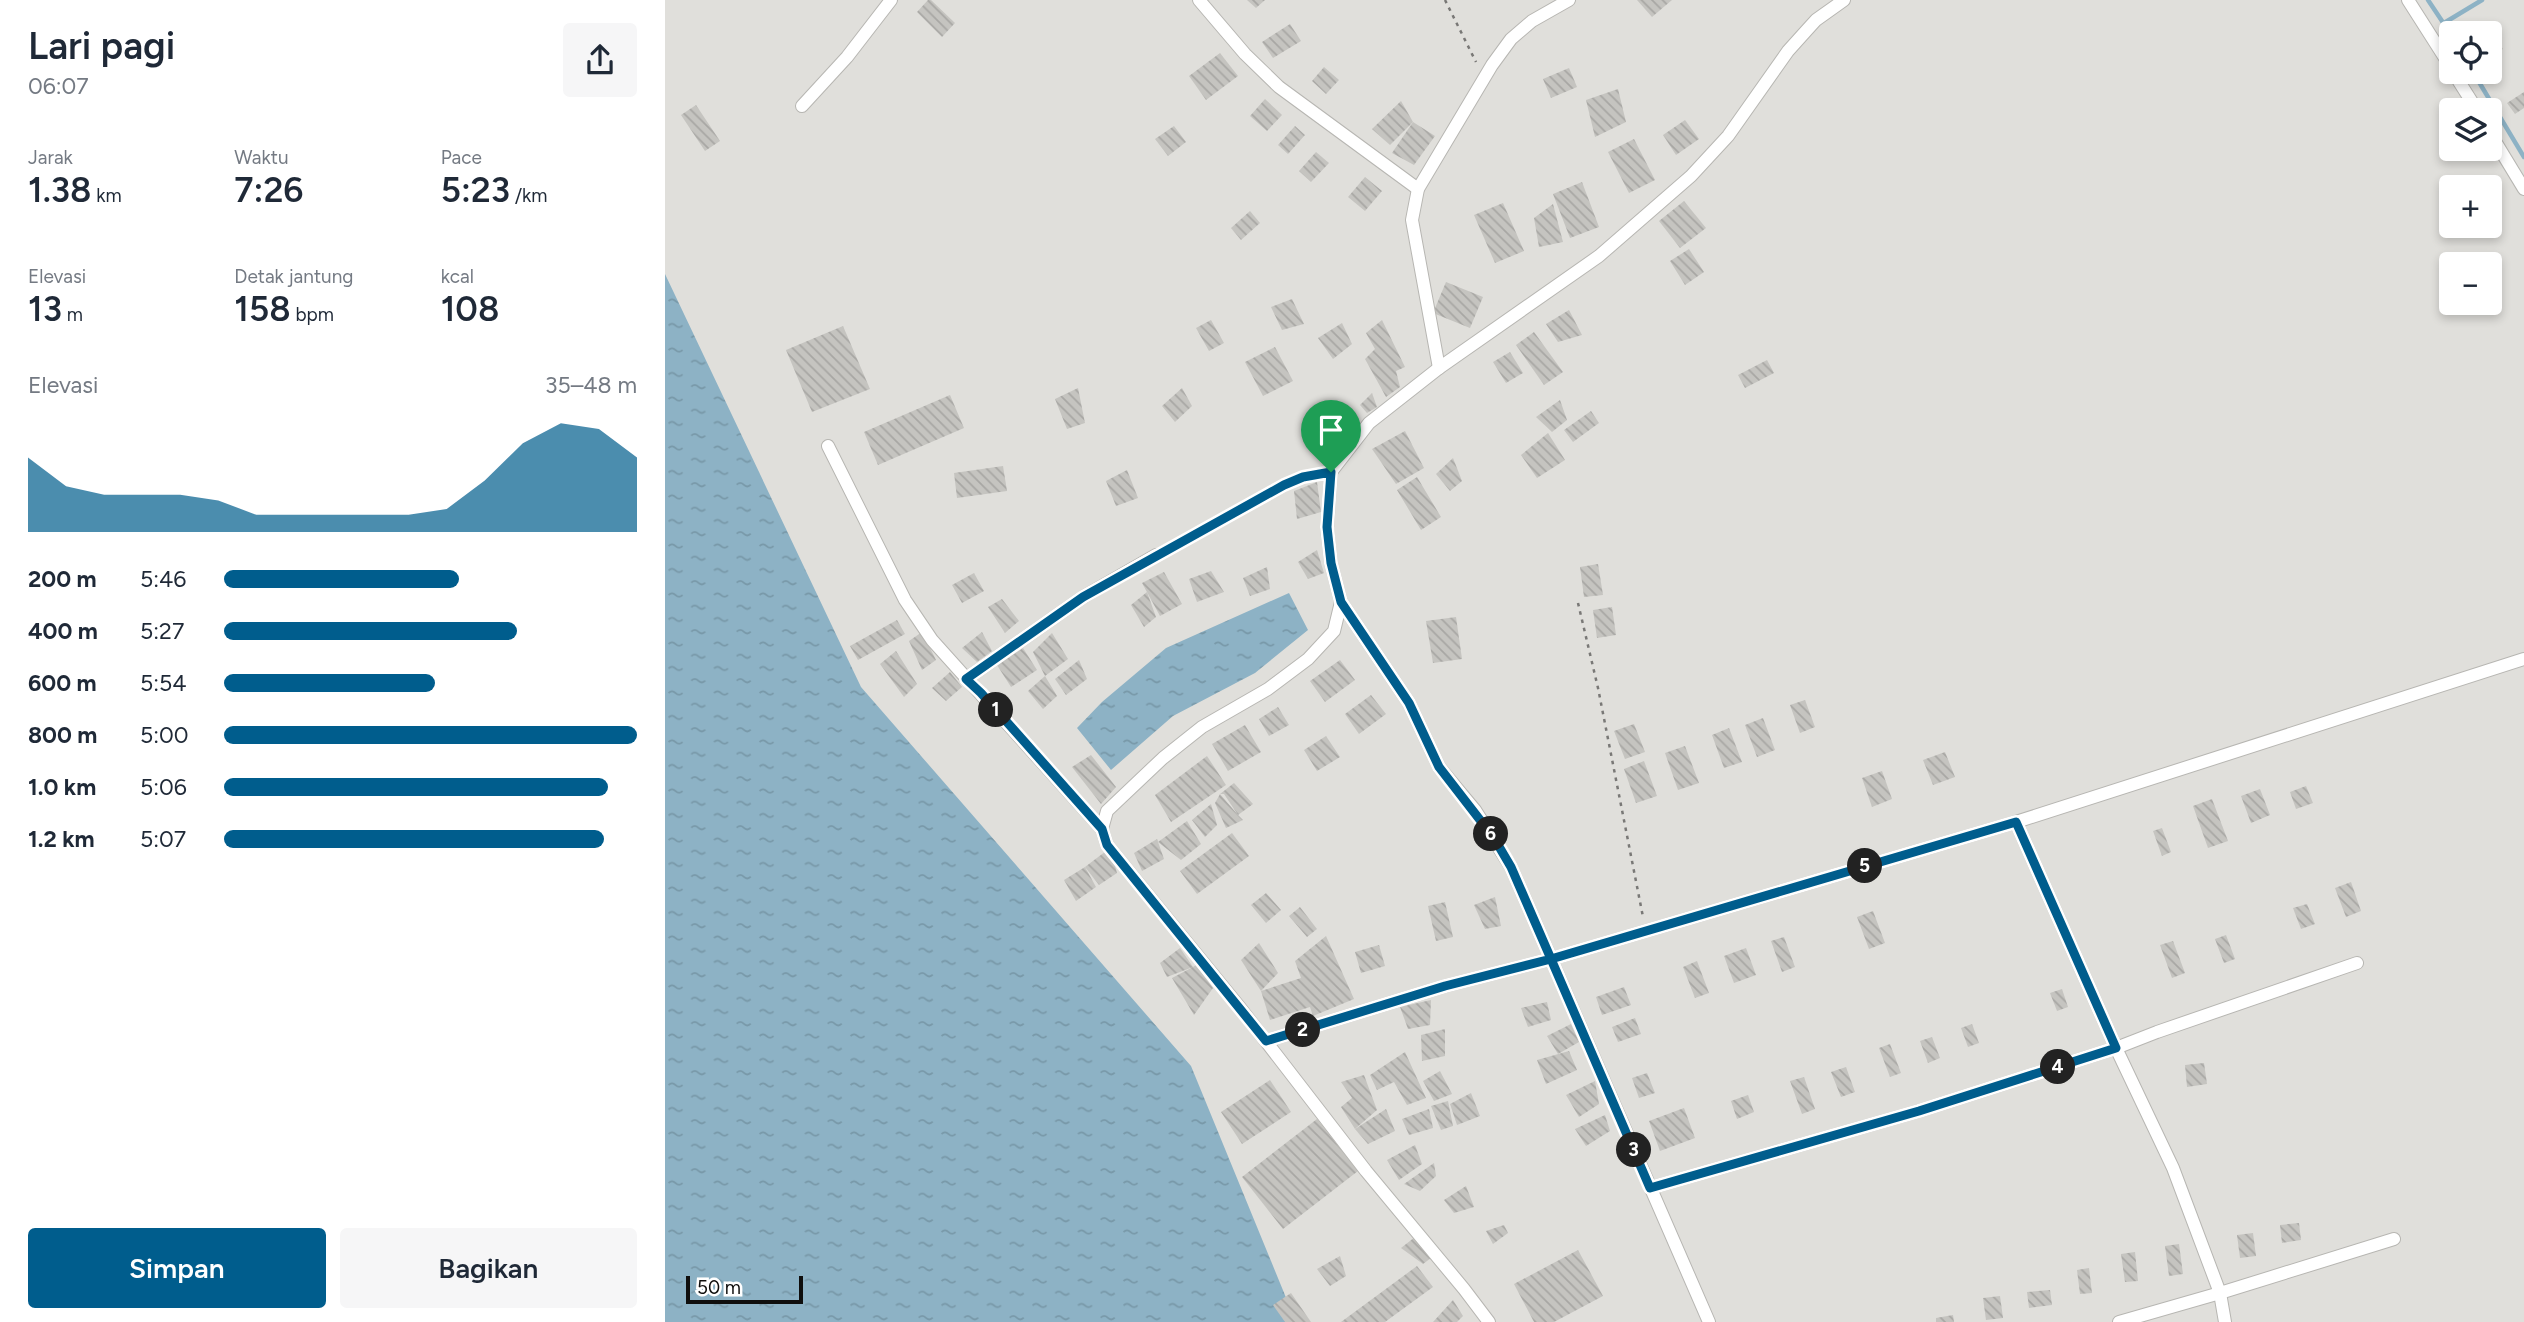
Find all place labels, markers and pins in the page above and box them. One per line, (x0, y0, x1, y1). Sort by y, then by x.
pin (1301, 400, 1361, 472)
pin: 1 (979, 692, 1013, 728)
pin: 6 (1473, 816, 1509, 852)
pin: 5 (1847, 848, 1883, 884)
pin: 2 (1285, 1012, 1321, 1048)
pin: 4 (2041, 1050, 2075, 1084)
pin: 3 (1616, 1132, 1651, 1168)

